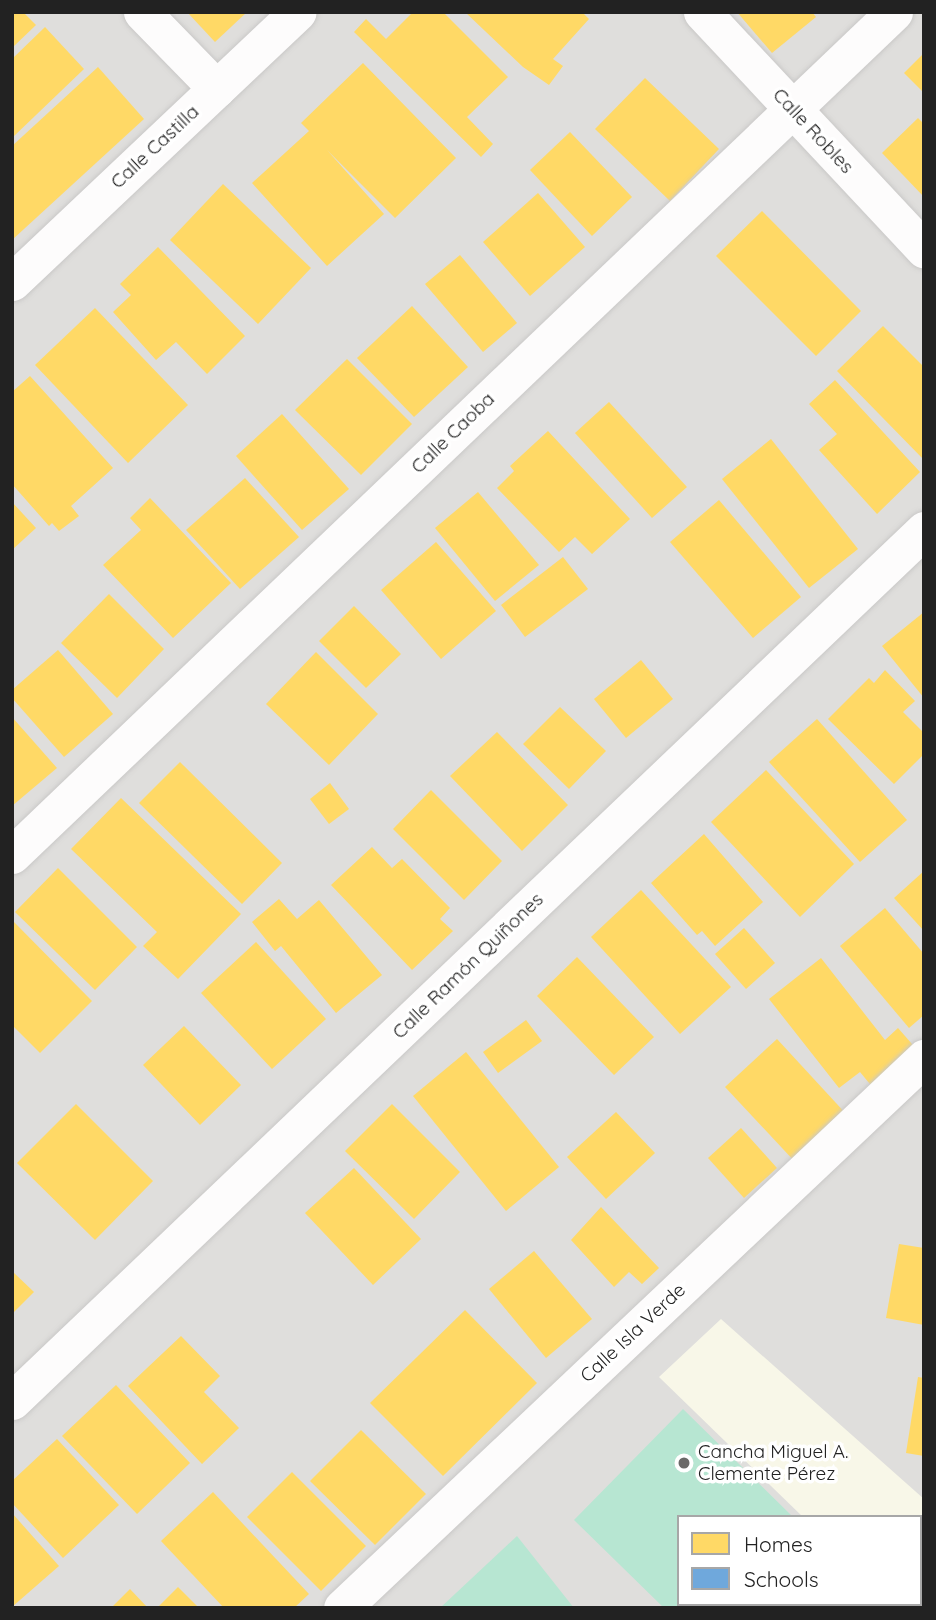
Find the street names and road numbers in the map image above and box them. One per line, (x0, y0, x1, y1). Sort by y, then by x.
street label: Calle Robles (768, 84, 858, 178)
street label: Calle Castilla (106, 100, 204, 194)
street label: Calle Caoba (407, 388, 499, 478)
street label: Calle Ramón Quiñones (388, 888, 548, 1044)
street label: Calle Isla Verde (576, 1279, 690, 1387)

